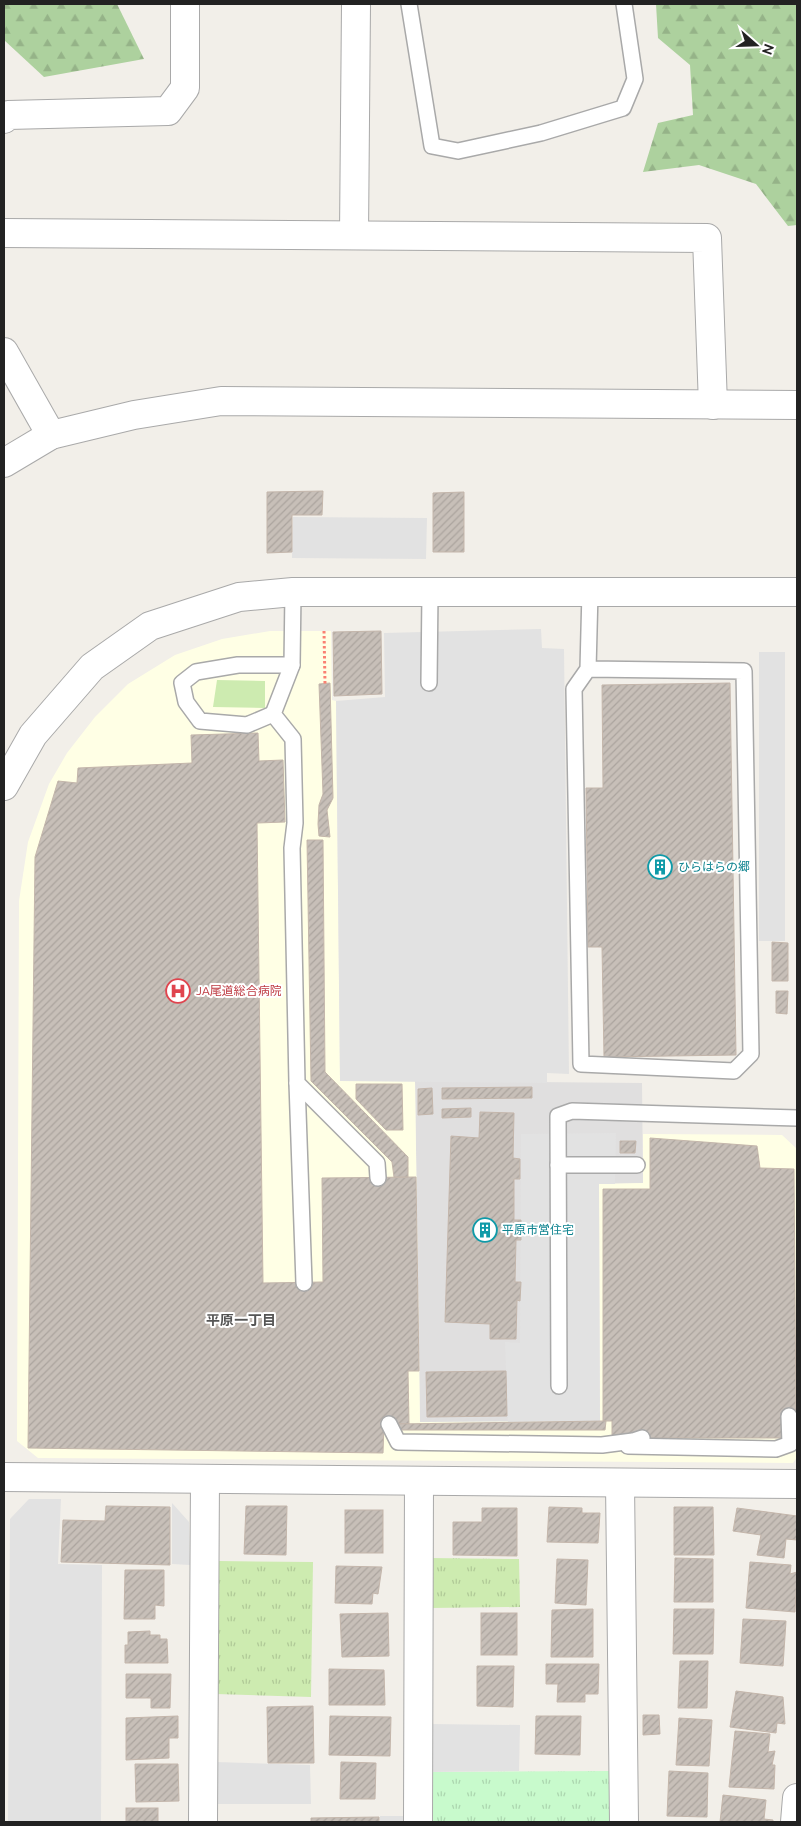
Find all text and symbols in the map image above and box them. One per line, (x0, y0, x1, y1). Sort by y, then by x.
north arrow (731, 20, 781, 70)
text: N (759, 42, 778, 57)
building icon: ひらはらの郷 (647, 854, 673, 880)
place label: ひらはらの郷 (678, 860, 750, 873)
hospital icon: JA尾道総合病院 (165, 978, 191, 1004)
place label: JA尾道総合病院 (196, 984, 282, 997)
building icon: 平原市営住宅 (472, 1217, 498, 1243)
place label: 平原市営住宅 (502, 1223, 574, 1236)
district label: 平原一丁目 (206, 1312, 276, 1328)

